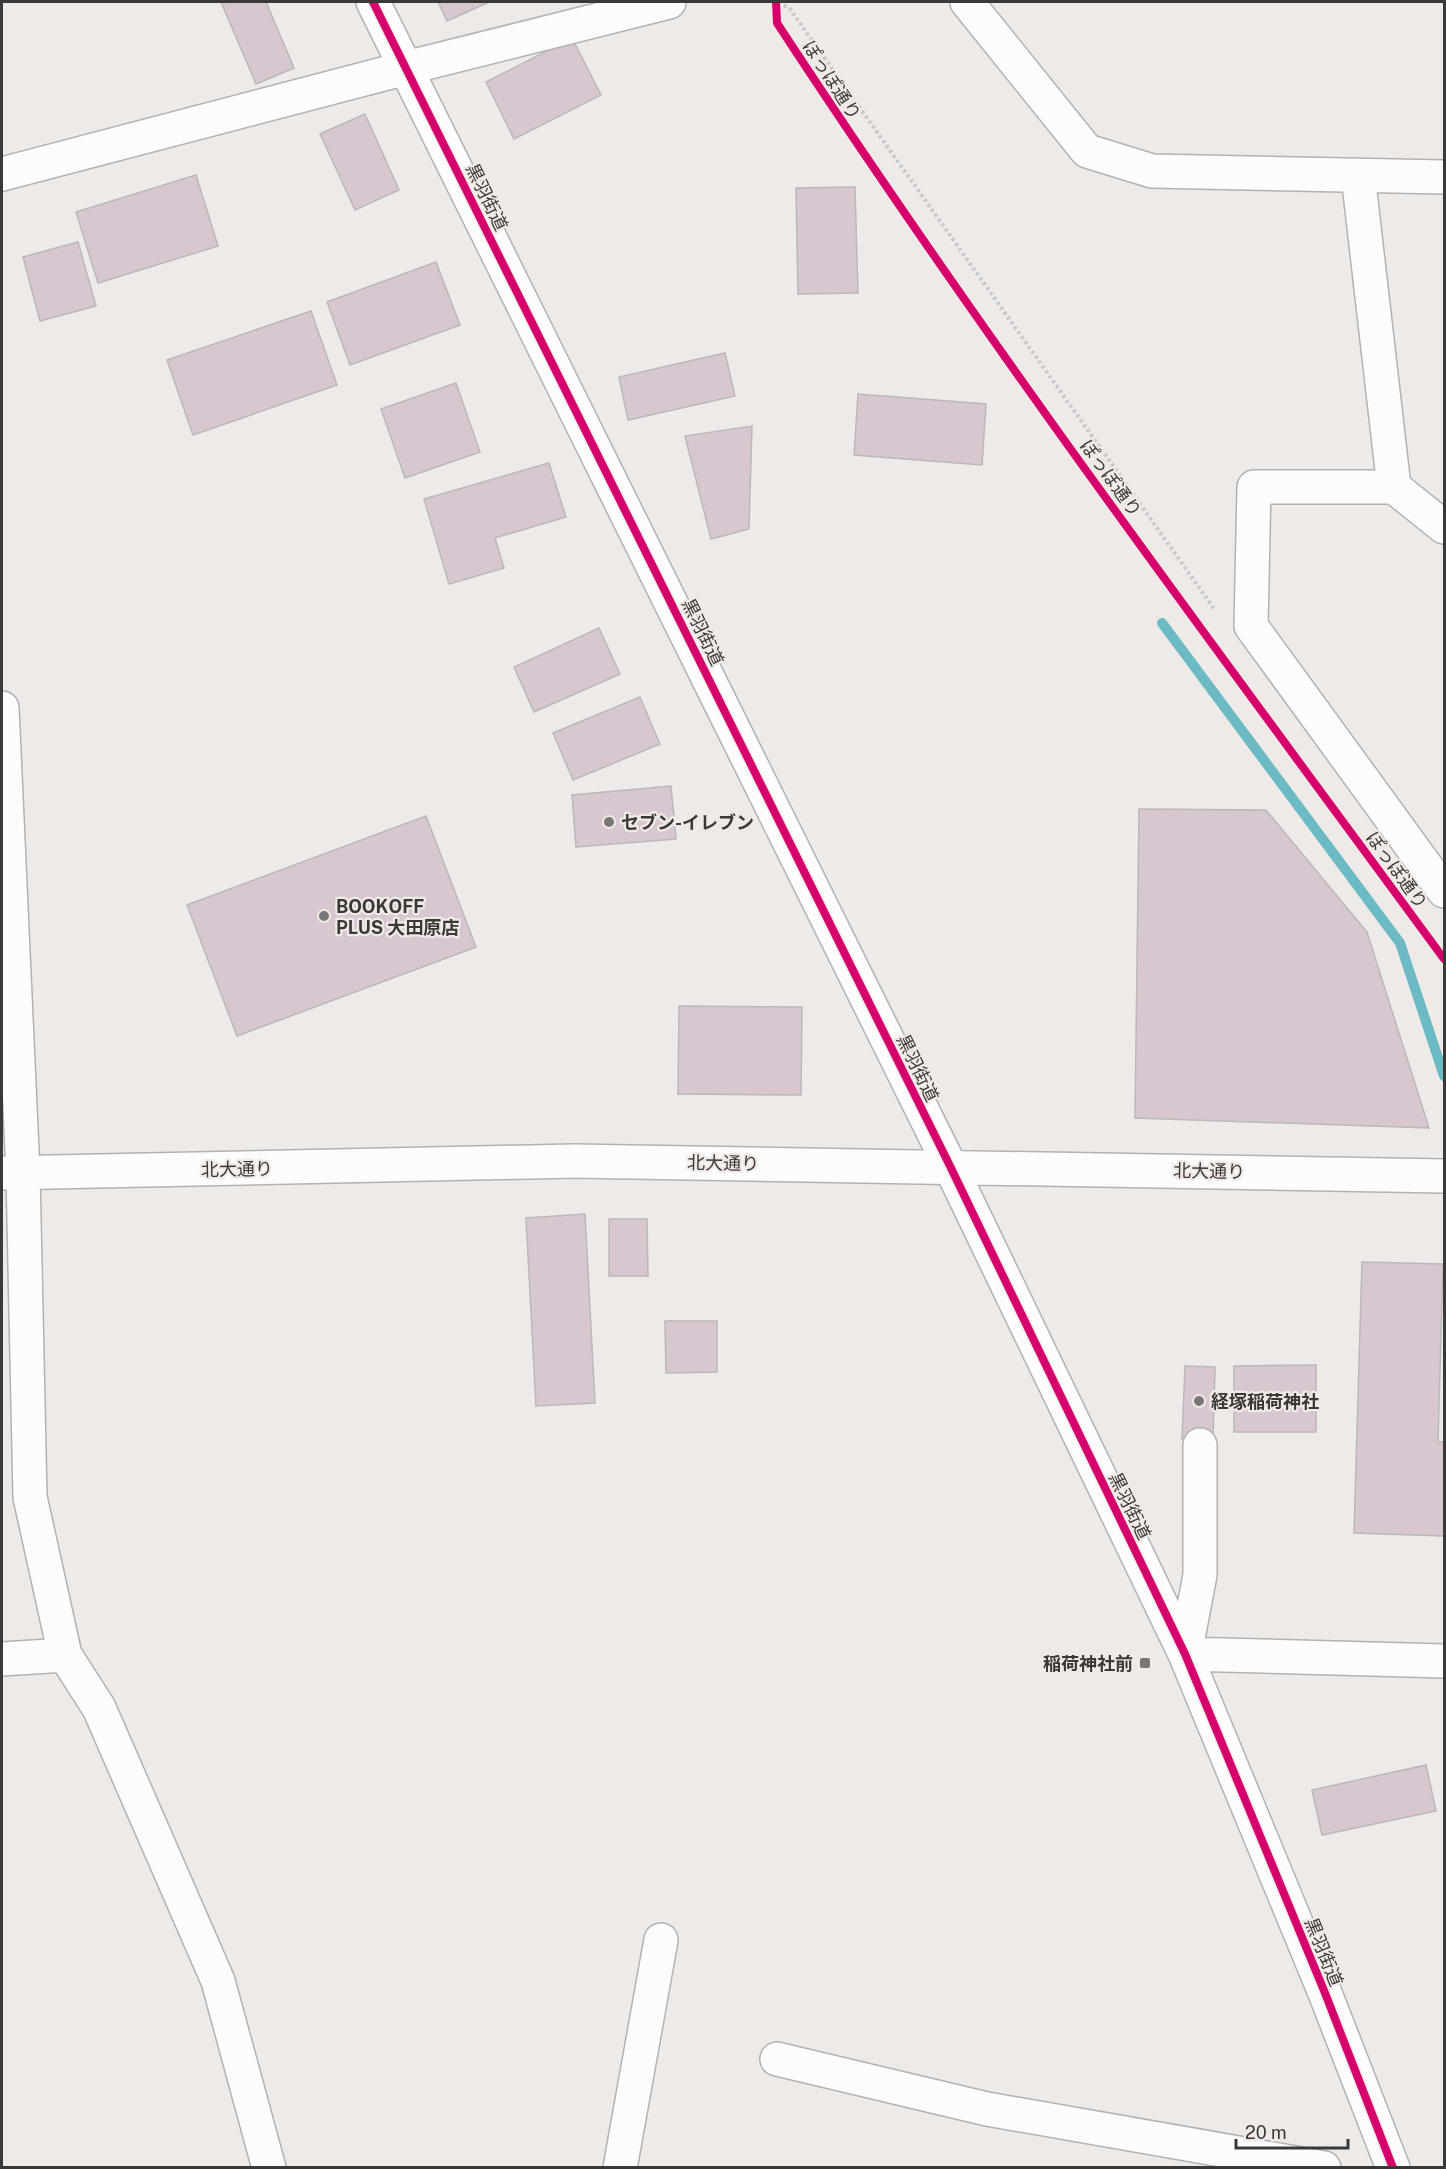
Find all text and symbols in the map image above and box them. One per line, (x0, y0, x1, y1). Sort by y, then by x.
street label: ぽっぽ通り (799, 37, 865, 123)
street label: 黒羽街道 (462, 160, 512, 234)
street label: ぽっぽ通り (1076, 435, 1146, 521)
street label: 黒羽街道 (678, 595, 728, 669)
place label: セブン-イレブン (621, 812, 754, 833)
marker: セブン-イレブン (602, 815, 616, 829)
street label: ぽっぽ通り (1362, 827, 1432, 913)
place label: BOOKOFF PLUS 大田原店 (336, 896, 459, 938)
marker: BOOKOFF PLUS 大田原店 (317, 909, 331, 923)
street label: 黒羽街道 (893, 1031, 943, 1105)
street label: 北大通り (687, 1152, 759, 1174)
street label: 北大通り (201, 1158, 273, 1180)
street label: 北大通り (1173, 1160, 1245, 1182)
place label: 経塚稲荷神社 (1211, 1391, 1319, 1412)
marker: 経塚稲荷神社 (1192, 1394, 1206, 1408)
street label: 黒羽街道 (1105, 1469, 1155, 1543)
place label: 稲荷神社前 (1043, 1653, 1133, 1674)
marker: 稲荷神社前 (1138, 1656, 1152, 1670)
street label: 黒羽街道 (1301, 1915, 1347, 1989)
scale bar (1236, 2112, 1348, 2150)
text: 20 m (1245, 2122, 1287, 2143)

